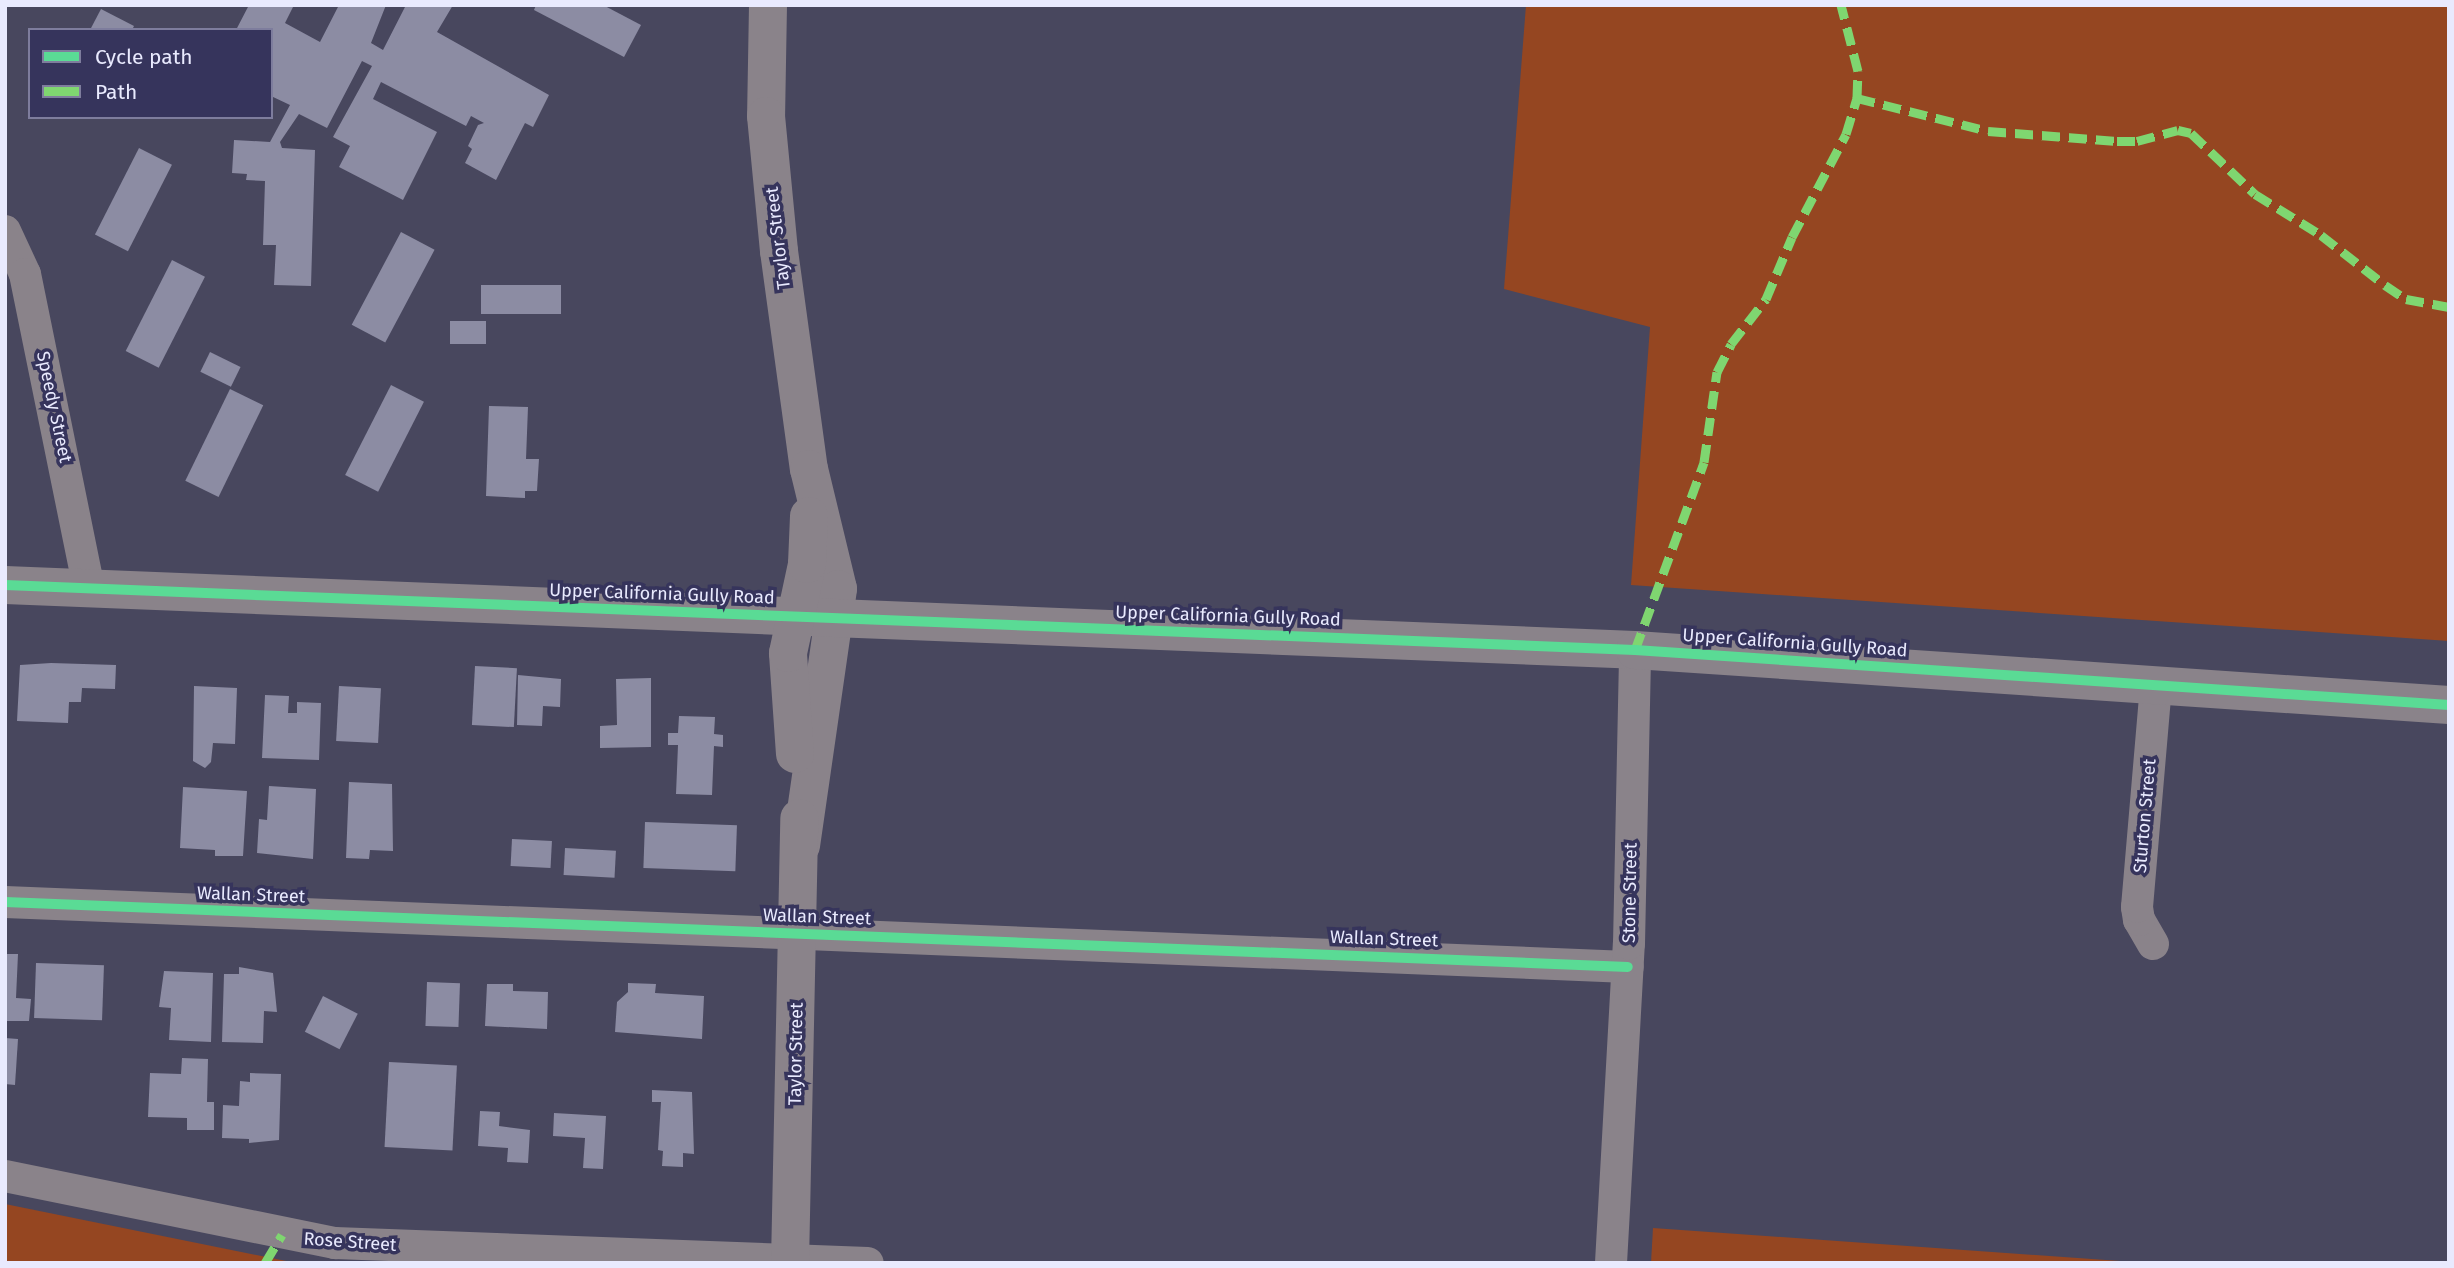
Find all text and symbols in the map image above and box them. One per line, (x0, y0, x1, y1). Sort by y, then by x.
legend (28, 28, 273, 119)
text: Cycle path (95, 44, 193, 70)
text: Path (95, 79, 137, 105)
street label: Taylor Street (761, 186, 795, 290)
street label: Speedy Street (32, 349, 76, 465)
street label: Upper California Gully Road (549, 579, 775, 609)
street label: Upper California Gully Road (1115, 601, 1341, 631)
street label: Upper California Gully Road (1682, 624, 1908, 662)
street label: Sturton Street (2129, 758, 2161, 874)
street label: Stone Street (1618, 843, 1642, 943)
street label: Wallan Street (196, 882, 306, 908)
street label: Wallan Street (762, 904, 872, 930)
street label: Wallan Street (1329, 926, 1439, 952)
street label: Taylor Street (784, 1002, 808, 1106)
street label: Rose Street (303, 1228, 397, 1256)

